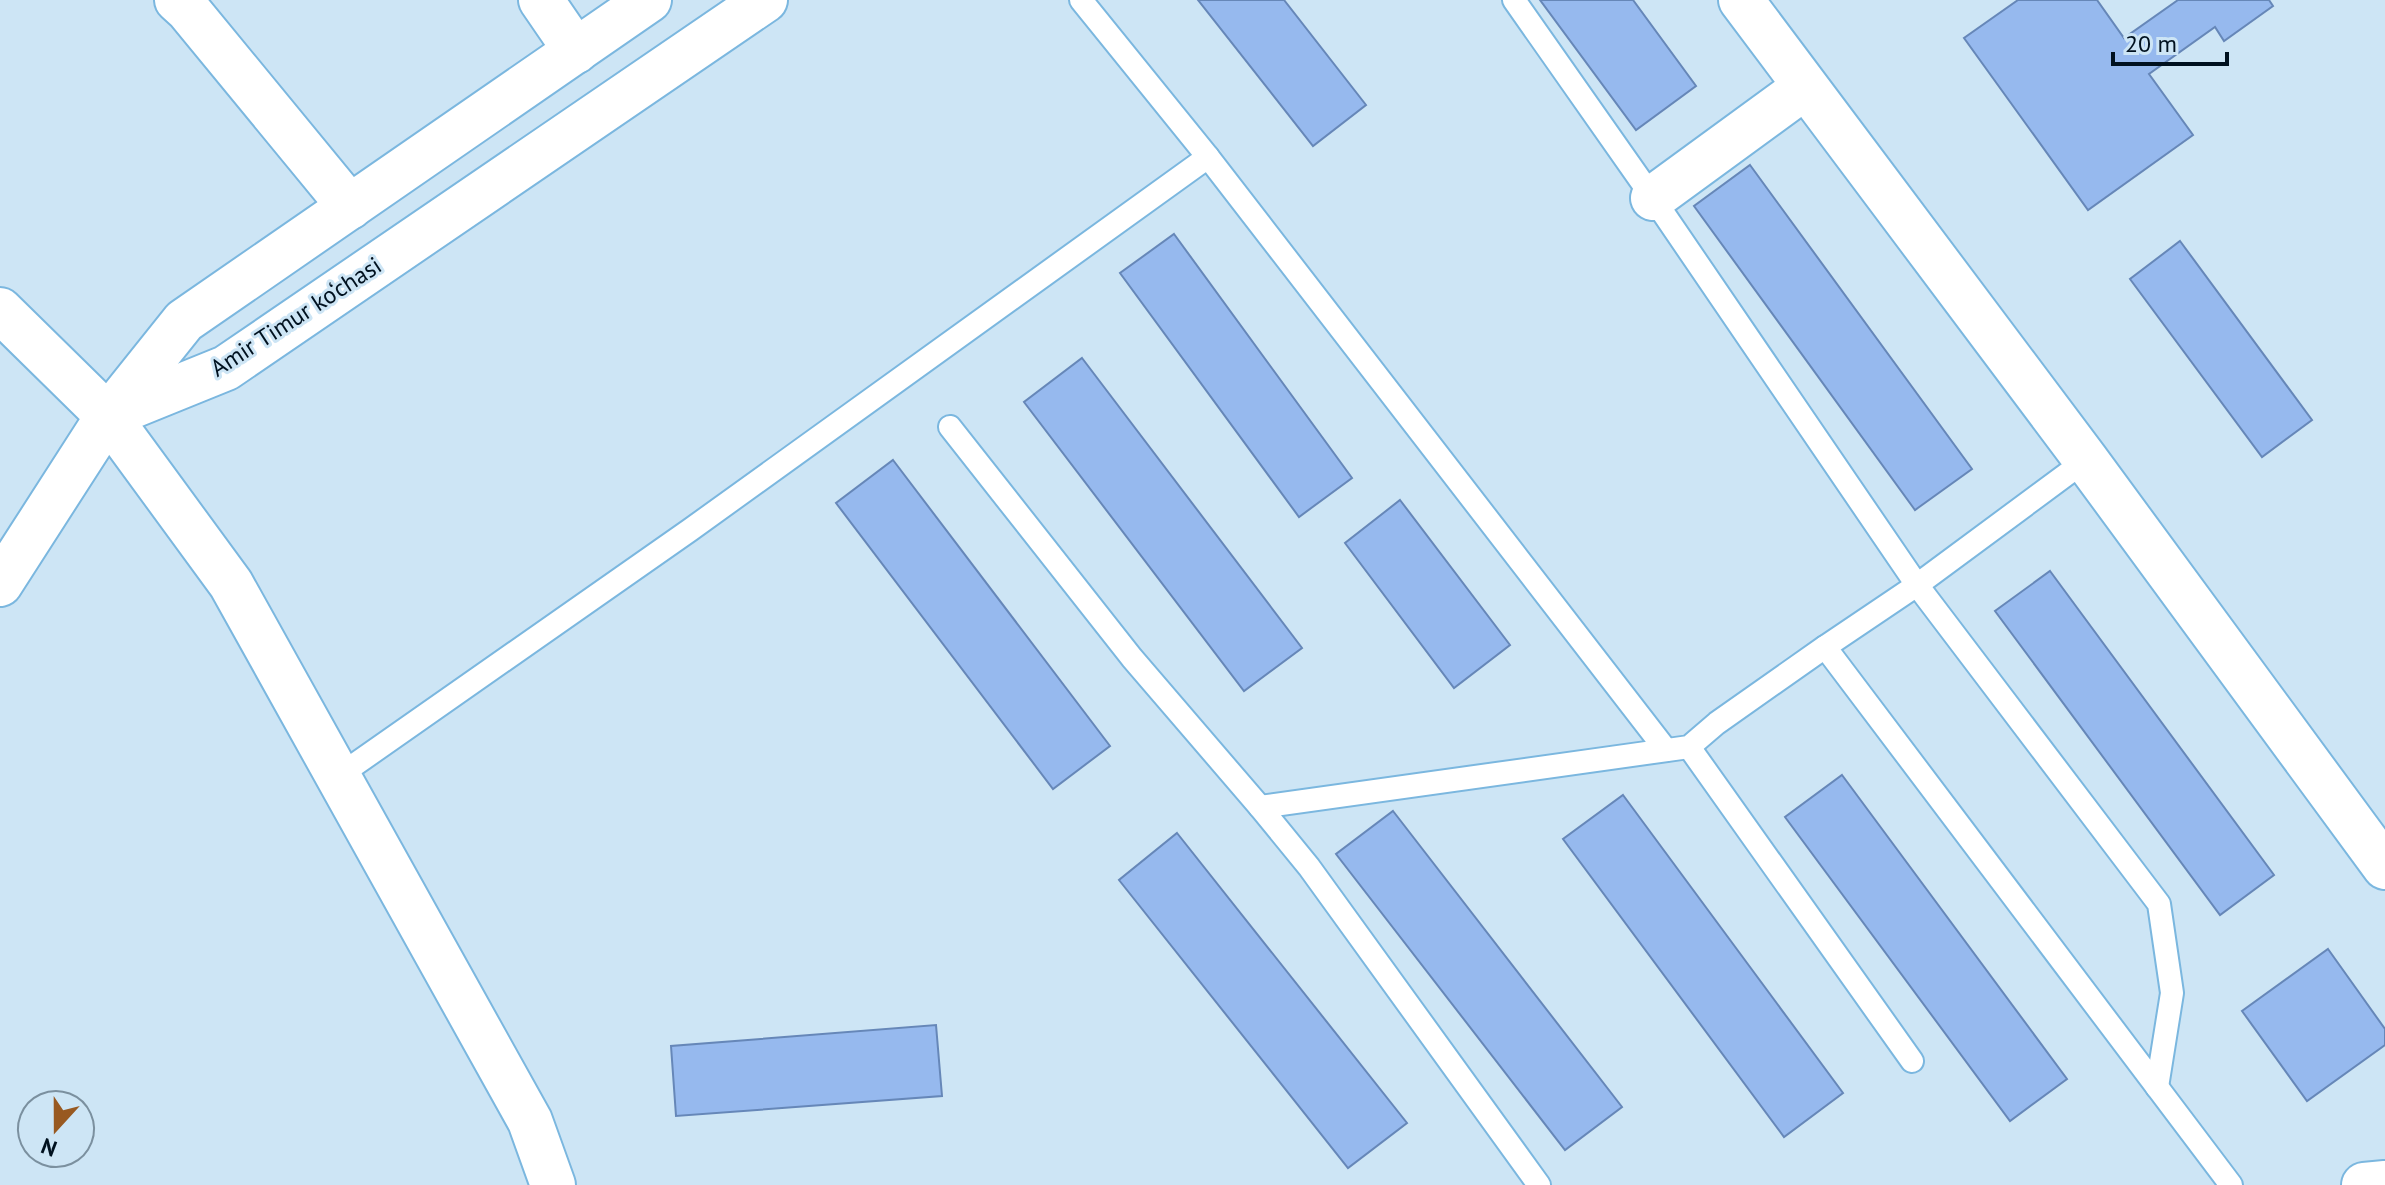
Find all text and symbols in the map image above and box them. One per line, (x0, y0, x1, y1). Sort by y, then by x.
scale bar (2113, 16, 2227, 66)
text: 20 m (2125, 28, 2177, 59)
street label: Amir Timur ko‘chasi (204, 250, 387, 383)
north arrow (16, 1089, 96, 1169)
text: N (37, 1132, 61, 1163)

